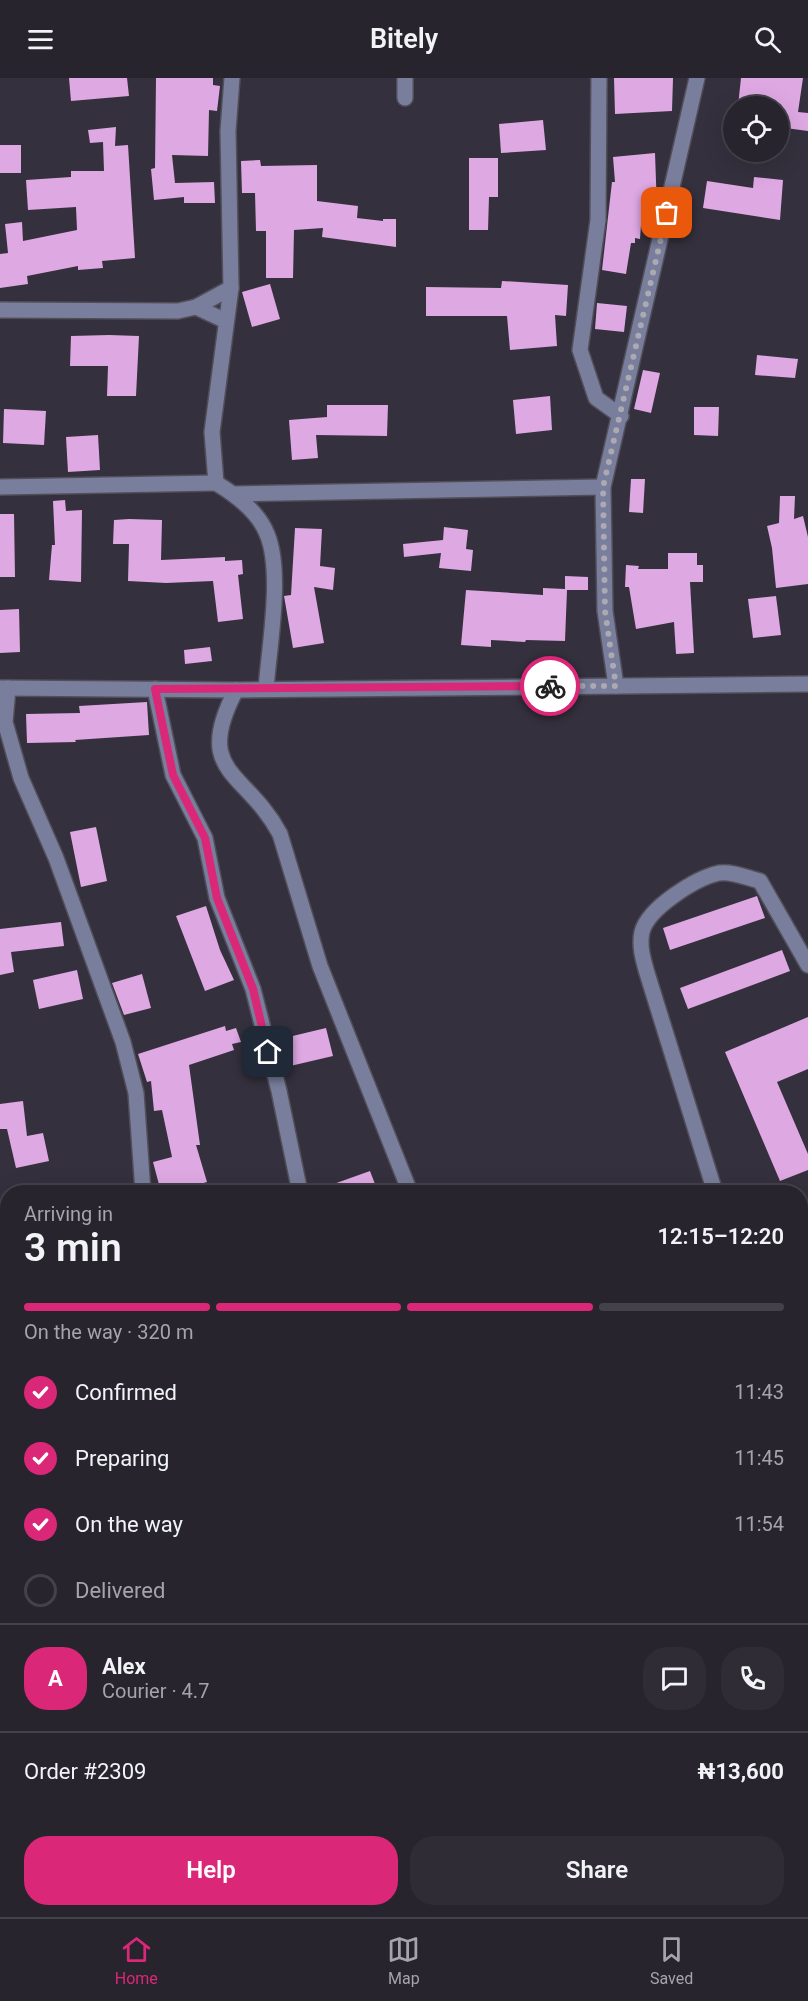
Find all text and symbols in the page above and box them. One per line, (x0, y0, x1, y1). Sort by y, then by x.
icon: menu (24, 23, 57, 56)
text: Bitely (370, 23, 438, 55)
icon: search (751, 23, 784, 56)
map controls (723, 96, 789, 162)
button: locate (723, 96, 789, 162)
pin (641, 187, 692, 238)
icon: bag (650, 196, 683, 229)
courier (520, 656, 580, 716)
icon: bike (534, 670, 567, 703)
pin (242, 1026, 293, 1077)
icon: home (251, 1035, 284, 1068)
text: Arriving in (24, 1202, 113, 1226)
text: 12:15–12:20 (657, 1224, 784, 1249)
text: 3 min (24, 1225, 122, 1271)
text: On the way · 320 m (24, 1320, 193, 1344)
icon: check (24, 1376, 57, 1409)
text: Confirmed (75, 1380, 177, 1405)
text: 11:43 (734, 1380, 784, 1404)
icon: check (24, 1442, 57, 1475)
text: Preparing (75, 1446, 169, 1471)
text: 11:45 (734, 1446, 784, 1470)
icon: check (24, 1508, 57, 1541)
text: On the way (75, 1512, 183, 1537)
text: 11:54 (734, 1512, 784, 1536)
text: Delivered (75, 1578, 165, 1603)
button: chat (643, 1647, 706, 1710)
button: phone (721, 1647, 784, 1710)
text: Alex (102, 1654, 146, 1679)
text: A (48, 1666, 63, 1691)
text: Courier · 4.7 (102, 1679, 209, 1703)
text: Order #2309 (24, 1759, 146, 1784)
text: ₦13,600 (698, 1759, 784, 1784)
button: Help (24, 1836, 398, 1905)
button: Share (410, 1836, 784, 1905)
tab: Home (115, 1933, 158, 1988)
tab: Map (387, 1933, 420, 1988)
tab: Saved (650, 1933, 693, 1988)

